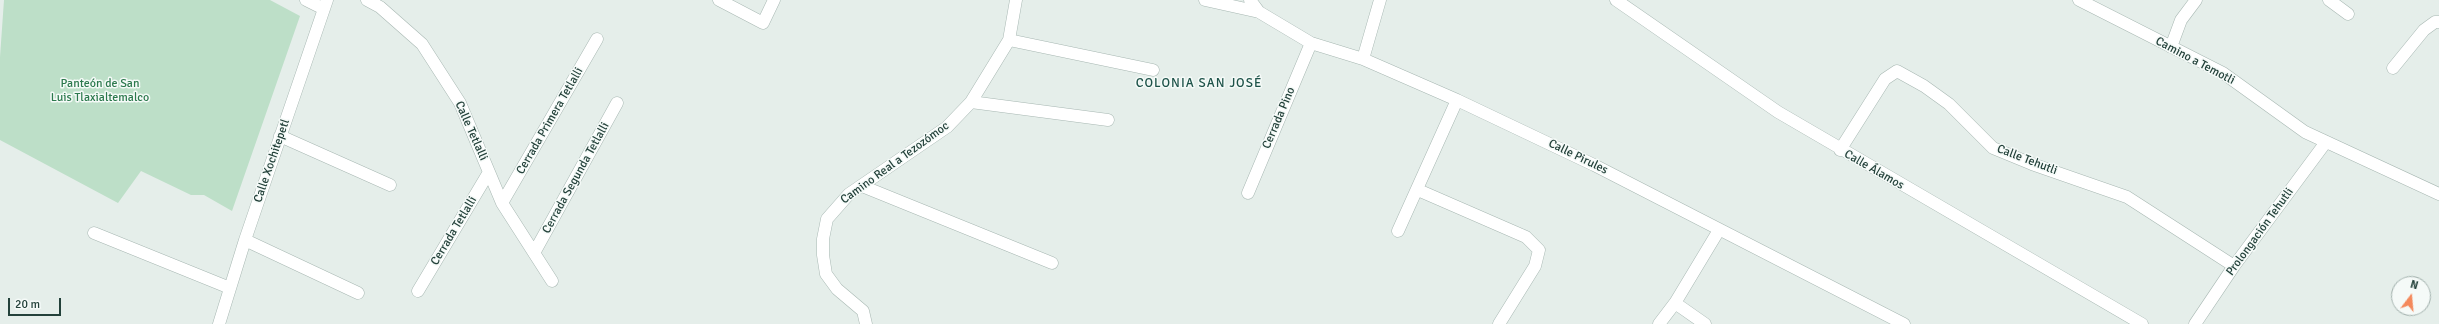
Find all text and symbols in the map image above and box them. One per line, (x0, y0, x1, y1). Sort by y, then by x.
street label: Camino a Temotli (2153, 34, 2237, 88)
street label: Cerrada Primera Tetlalli (514, 65, 586, 177)
district label: COLONIA SAN JOSÉ (1136, 76, 1262, 92)
park label: Panteón de San Luis Tlaxialtemalco (51, 77, 149, 105)
street label: Cerrada Pino (1260, 85, 1298, 151)
street label: Calle Tetlalli (452, 99, 490, 163)
street label: Calle Xochitepetl (251, 117, 293, 205)
street label: Camino Real a Tezozómoc (838, 119, 952, 207)
street label: Cerrada Segunda Tetlalli (539, 120, 613, 236)
street label: Calle Pirules (1546, 136, 1610, 178)
street label: Calle Tehutli (1995, 142, 2059, 178)
street label: Calle Álamos (1842, 147, 1906, 193)
street label: Prolongación Tehutli (2223, 185, 2297, 279)
street label: Cerrada Tetlalli (428, 194, 480, 268)
north arrow (2391, 276, 2431, 316)
text: N (2409, 278, 2420, 292)
scale bar (10, 290, 63, 316)
text: 20 m (15, 297, 40, 312)

